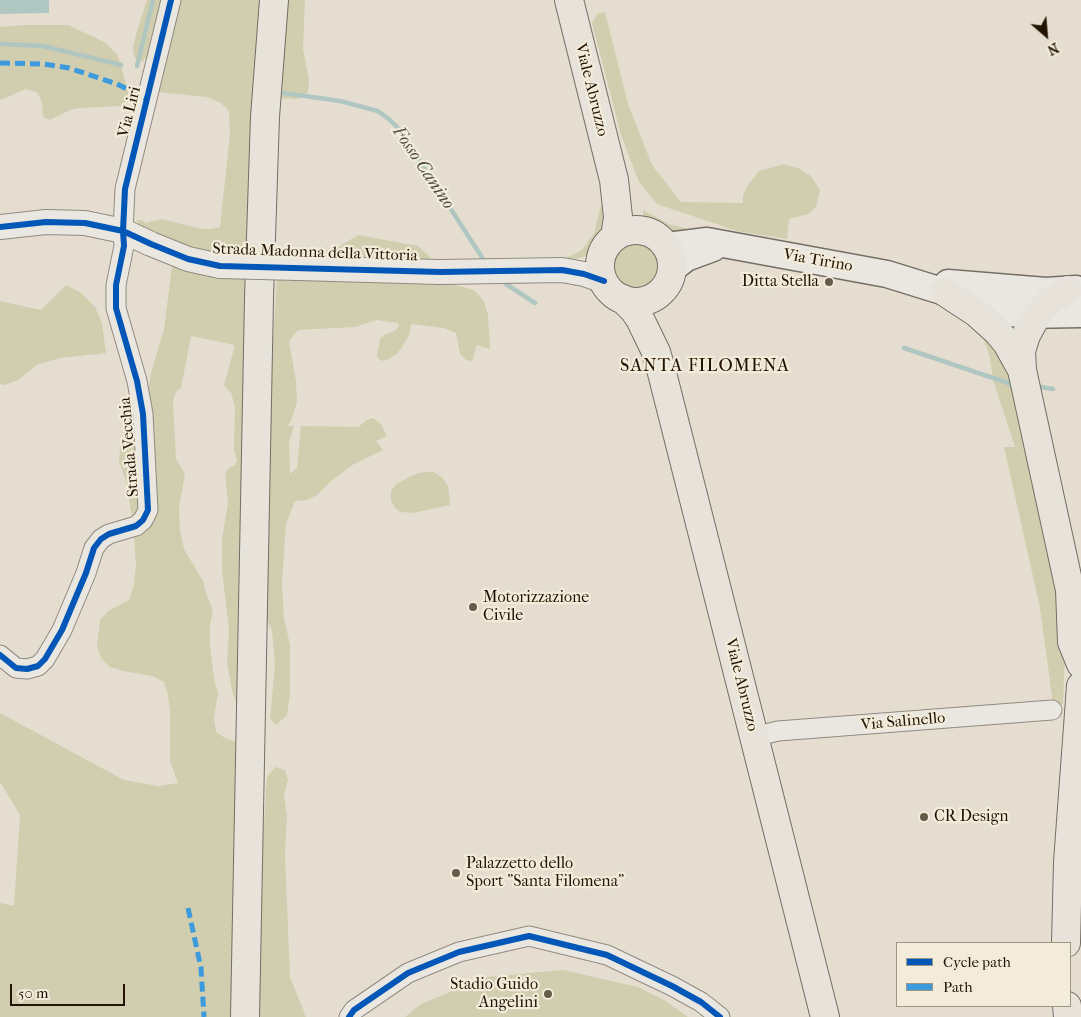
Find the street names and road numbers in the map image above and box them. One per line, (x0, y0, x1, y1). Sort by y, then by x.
street label: Viale Abruzzo (570, 42, 612, 138)
street label: Via Liri (114, 85, 146, 139)
street label: Strada Madonna della Vittoria (212, 240, 418, 266)
street label: Via Tirino (782, 245, 854, 277)
street label: Strada Vecchia (116, 396, 144, 498)
street label: Viale Abruzzo (720, 637, 762, 733)
street label: Via Salinello (860, 709, 946, 735)

